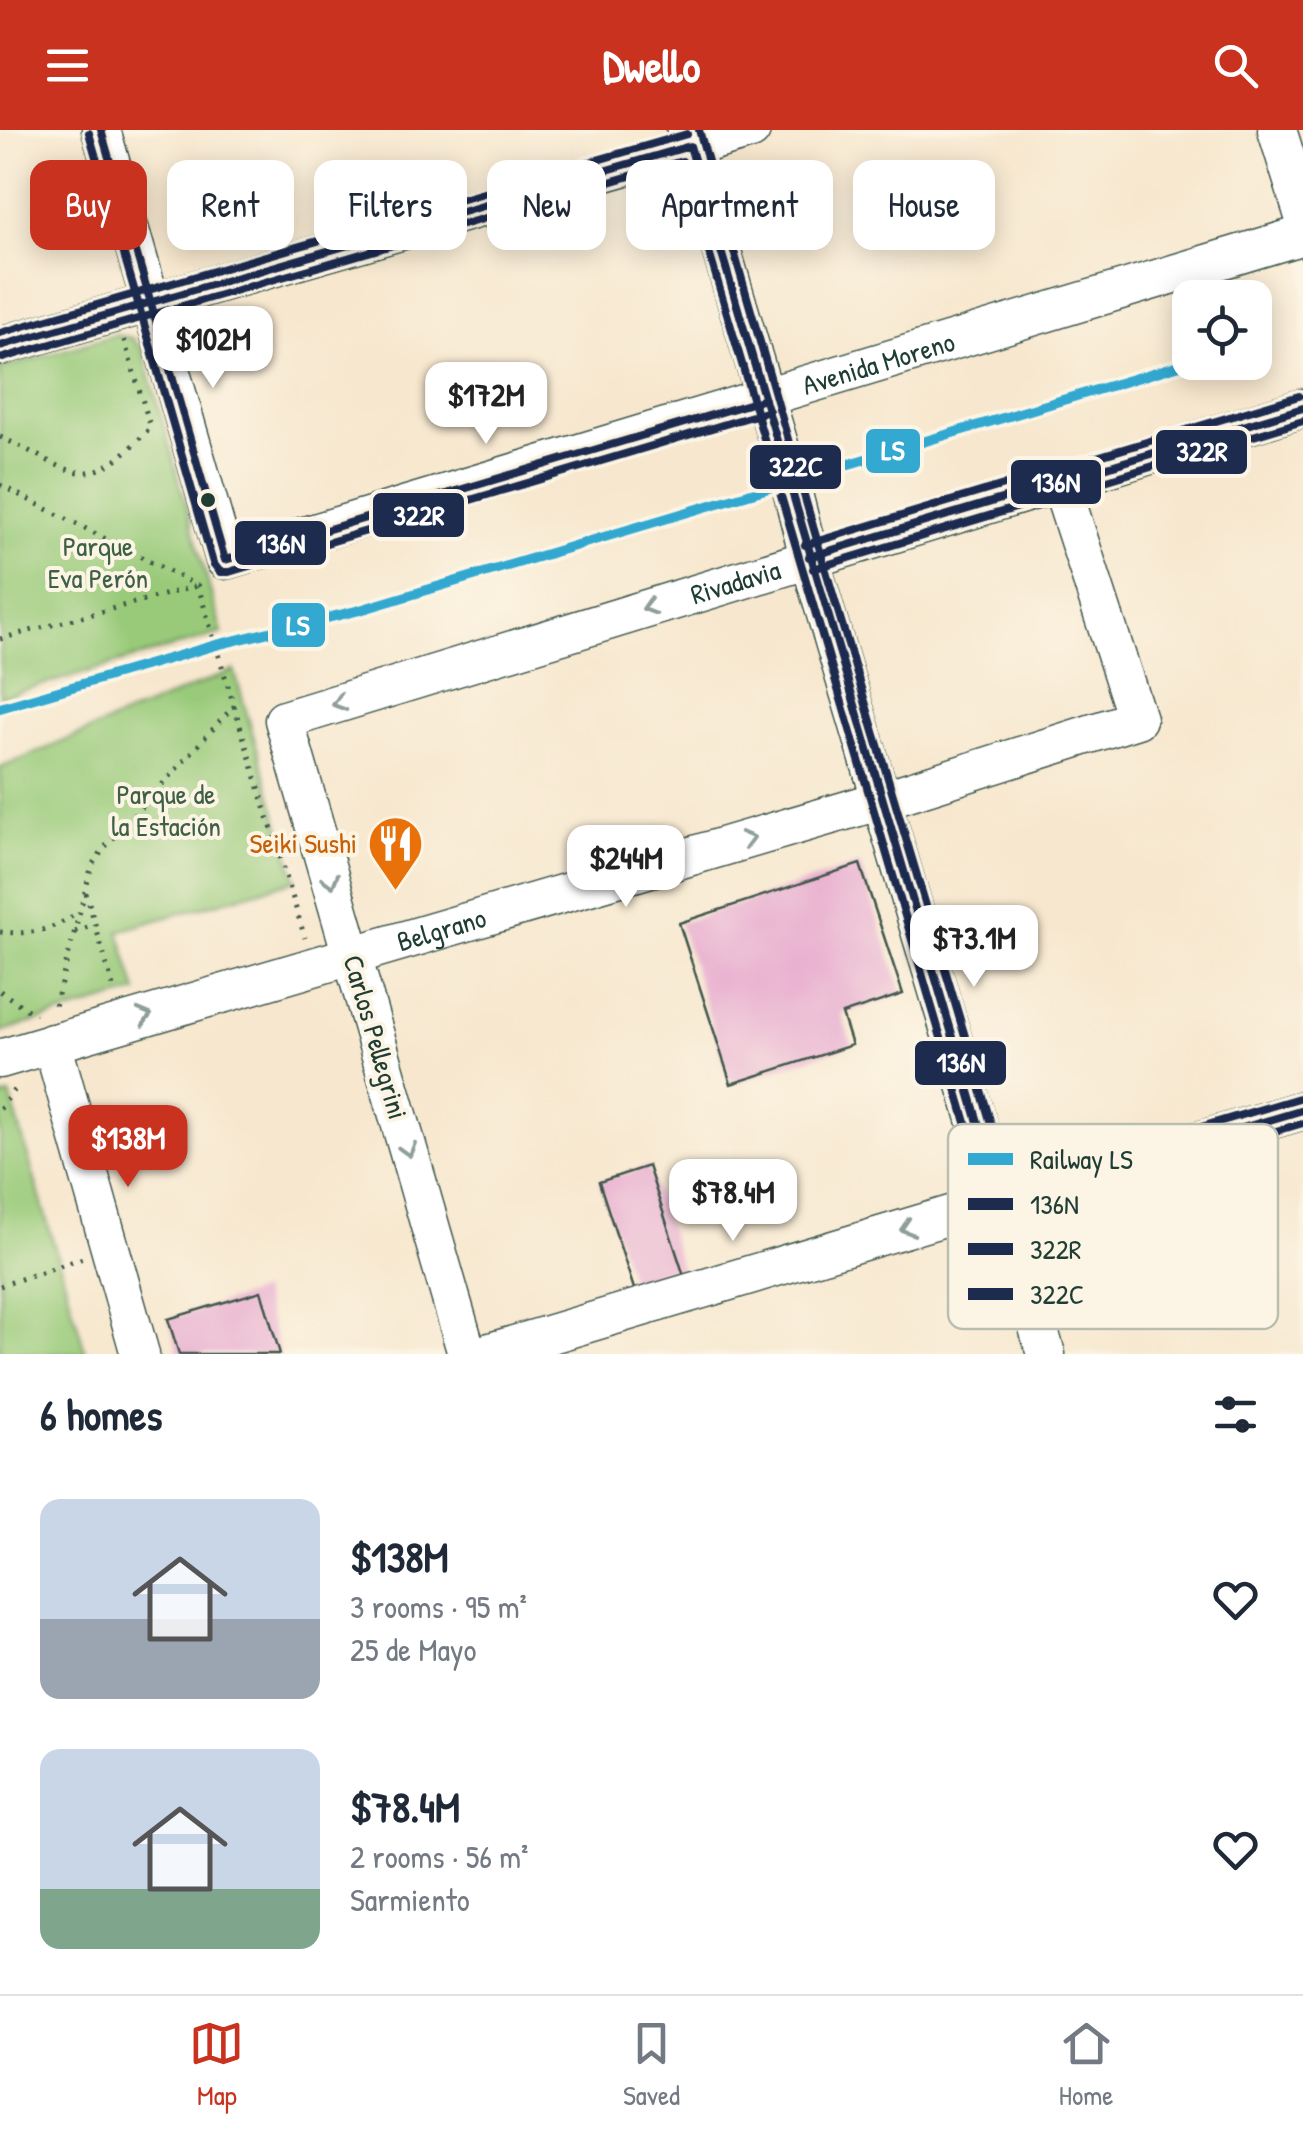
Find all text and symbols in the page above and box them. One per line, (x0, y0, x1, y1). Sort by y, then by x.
text: Dwello (603, 35, 700, 96)
icon: menu (40, 38, 95, 93)
icon: search (1208, 38, 1263, 93)
chip: Buy (30, 160, 147, 250)
chip: Rent (167, 160, 294, 250)
chip: Filters (314, 160, 467, 250)
chip: New (487, 160, 606, 250)
chip: Apartment (626, 160, 833, 250)
chip: House (853, 160, 995, 250)
map controls (1172, 280, 1272, 380)
button: locate (1172, 280, 1272, 380)
pin: $102M (143, 306, 283, 391)
text: $102M (175, 317, 251, 360)
street label: Avenida Moreno (798, 322, 959, 404)
pin: $172M (416, 362, 556, 447)
text: $172M (447, 373, 525, 416)
line badge: LS (864, 427, 922, 475)
line badge: 322R (1154, 428, 1249, 476)
text: LS (881, 431, 905, 469)
text: 322R (1176, 432, 1228, 470)
line badge: 322C (748, 443, 843, 491)
text: 322C (769, 447, 823, 485)
line badge: 136N (1009, 458, 1103, 506)
text: 136N (1032, 463, 1080, 501)
unlabelled marker (198, 490, 218, 510)
line badge: 322R (371, 491, 466, 539)
text: 322R (393, 496, 445, 534)
line badge: 136N (233, 519, 328, 567)
text: 136N (257, 524, 305, 562)
park label: Parque Eva Perón (48, 527, 148, 597)
street label: Rivadavia (686, 550, 785, 613)
one-way arrow (641, 595, 658, 616)
line badge: LS (270, 601, 327, 649)
text: LS (286, 606, 310, 644)
one-way arrow (331, 692, 348, 712)
park label: Parque de la Estación (111, 775, 221, 845)
restaurant icon: Seiki Sushi (366, 813, 426, 892)
place label: Seiki Sushi (250, 824, 357, 862)
pin: $244M (556, 825, 696, 910)
one-way arrow (739, 830, 756, 851)
text: $244M (589, 836, 663, 879)
one-way arrow (319, 872, 340, 889)
street label: Belgrano (392, 898, 490, 960)
pin: $73.1M (893, 905, 1055, 990)
text: $73.1M (932, 916, 1016, 959)
street label: Carlos Pellegrini (334, 950, 418, 1124)
one-way arrow (136, 1006, 153, 1027)
line badge: 136N (913, 1039, 1008, 1087)
text: 136N (937, 1043, 985, 1081)
pin: $138M (58, 1105, 198, 1190)
text: $138M (90, 1116, 166, 1159)
legend (948, 1124, 1278, 1329)
text: Railway LS (1030, 1140, 1133, 1178)
one-way arrow (397, 1141, 418, 1158)
pin: $78.4M (652, 1159, 814, 1244)
text: $78.4M (691, 1170, 775, 1213)
text: 136N (1030, 1185, 1079, 1223)
one-way arrow (899, 1216, 916, 1237)
text: 322R (1030, 1230, 1081, 1268)
text: 322C (1030, 1275, 1084, 1313)
text: 6 homes (40, 1386, 162, 1443)
icon: filters (1208, 1387, 1263, 1442)
text: $138M (350, 1528, 449, 1585)
icon: home (120, 1539, 240, 1659)
icon: heart (1208, 1572, 1263, 1627)
text: 3 rooms · 95 m² (350, 1585, 527, 1628)
text: 25 de Mayo (350, 1628, 476, 1671)
text: $78.4M (350, 1778, 460, 1835)
icon: home (120, 1789, 240, 1909)
icon: heart (1208, 1822, 1263, 1877)
text: 2 rooms · 56 m² (350, 1835, 528, 1878)
text: Sarmiento (350, 1878, 470, 1921)
tab: Map (189, 2016, 244, 2114)
tab: Saved (623, 2016, 680, 2114)
tab: Home (1059, 2016, 1114, 2114)

